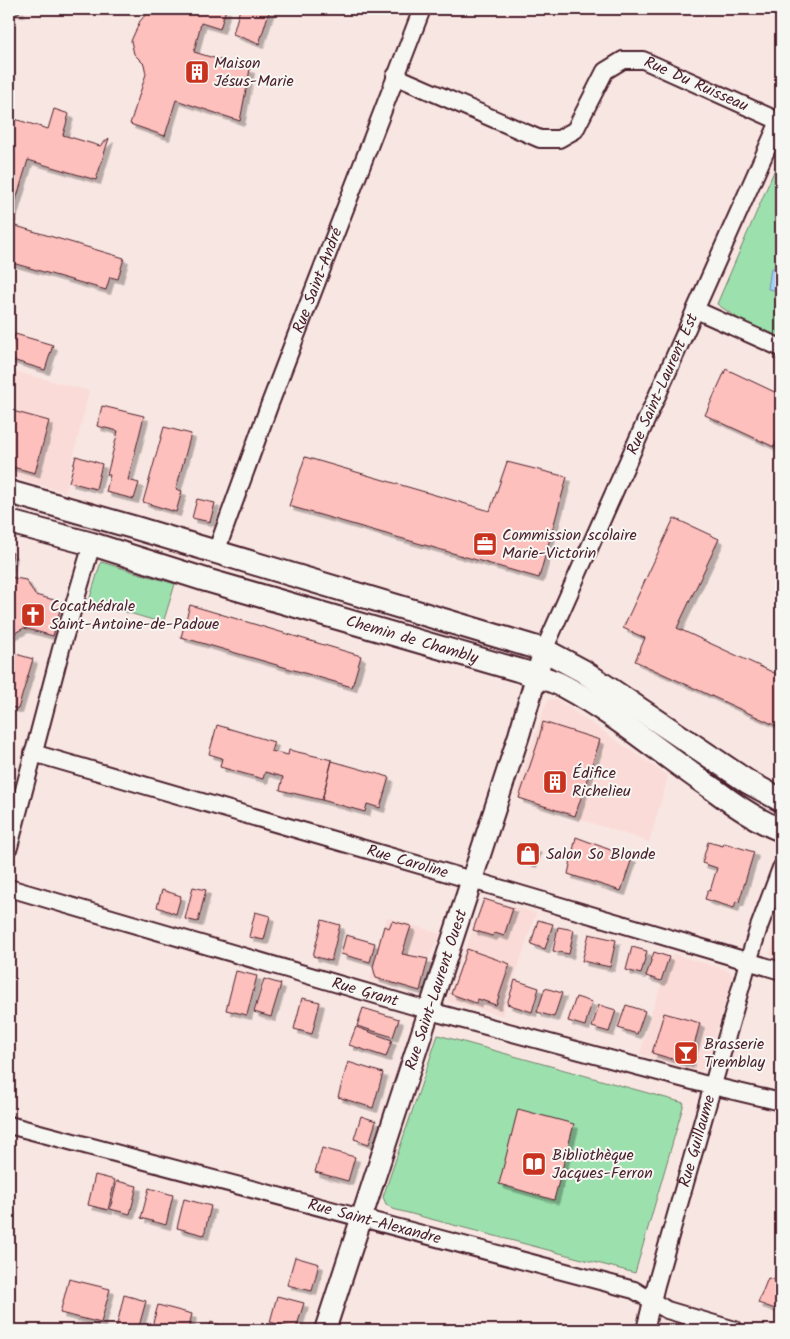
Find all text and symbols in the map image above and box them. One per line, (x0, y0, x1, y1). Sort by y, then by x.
street label: Rue Du Ruisseau (640, 50, 753, 118)
place label: Maison Jésus-Marie (214, 51, 294, 94)
building icon: Maison Jésus-Marie (184, 59, 210, 85)
street label: Rue Saint-André (286, 223, 349, 337)
street label: Rue Saint-Laurent Est (620, 309, 705, 459)
place label: Commission scolaire Marie-Victorin (502, 523, 637, 566)
office icon: Commission scolaire Marie-Victorin (472, 531, 498, 557)
place label: Cocathédrale Saint-Antoine-de-Padoue (50, 594, 219, 637)
church icon: Cocathédrale Saint-Antoine-de-Padoue (20, 602, 46, 628)
street label: Chemin de Chambly (343, 609, 482, 671)
place label: Édifice Richelieu (572, 761, 631, 804)
building icon: Édifice Richelieu (542, 769, 568, 795)
street label: Rue Caroline (364, 838, 451, 885)
shop icon: Salon So Blonde (515, 841, 541, 867)
place label: Salon So Blonde (546, 842, 655, 867)
street label: Rue Saint-Laurent Ouest (398, 905, 474, 1073)
street label: Rue Grant (329, 970, 402, 1014)
place label: Brasserie Tremblay (704, 1032, 766, 1075)
bar icon: Brasserie Tremblay (673, 1040, 699, 1066)
street label: Rue Guillaume (672, 1092, 722, 1190)
place label: Bibliothèque Jacques-Ferron (552, 1143, 653, 1186)
library icon: Bibliothèque Jacques-Ferron (521, 1151, 547, 1177)
street label: Rue Saint-Alexandre (305, 1192, 444, 1251)

